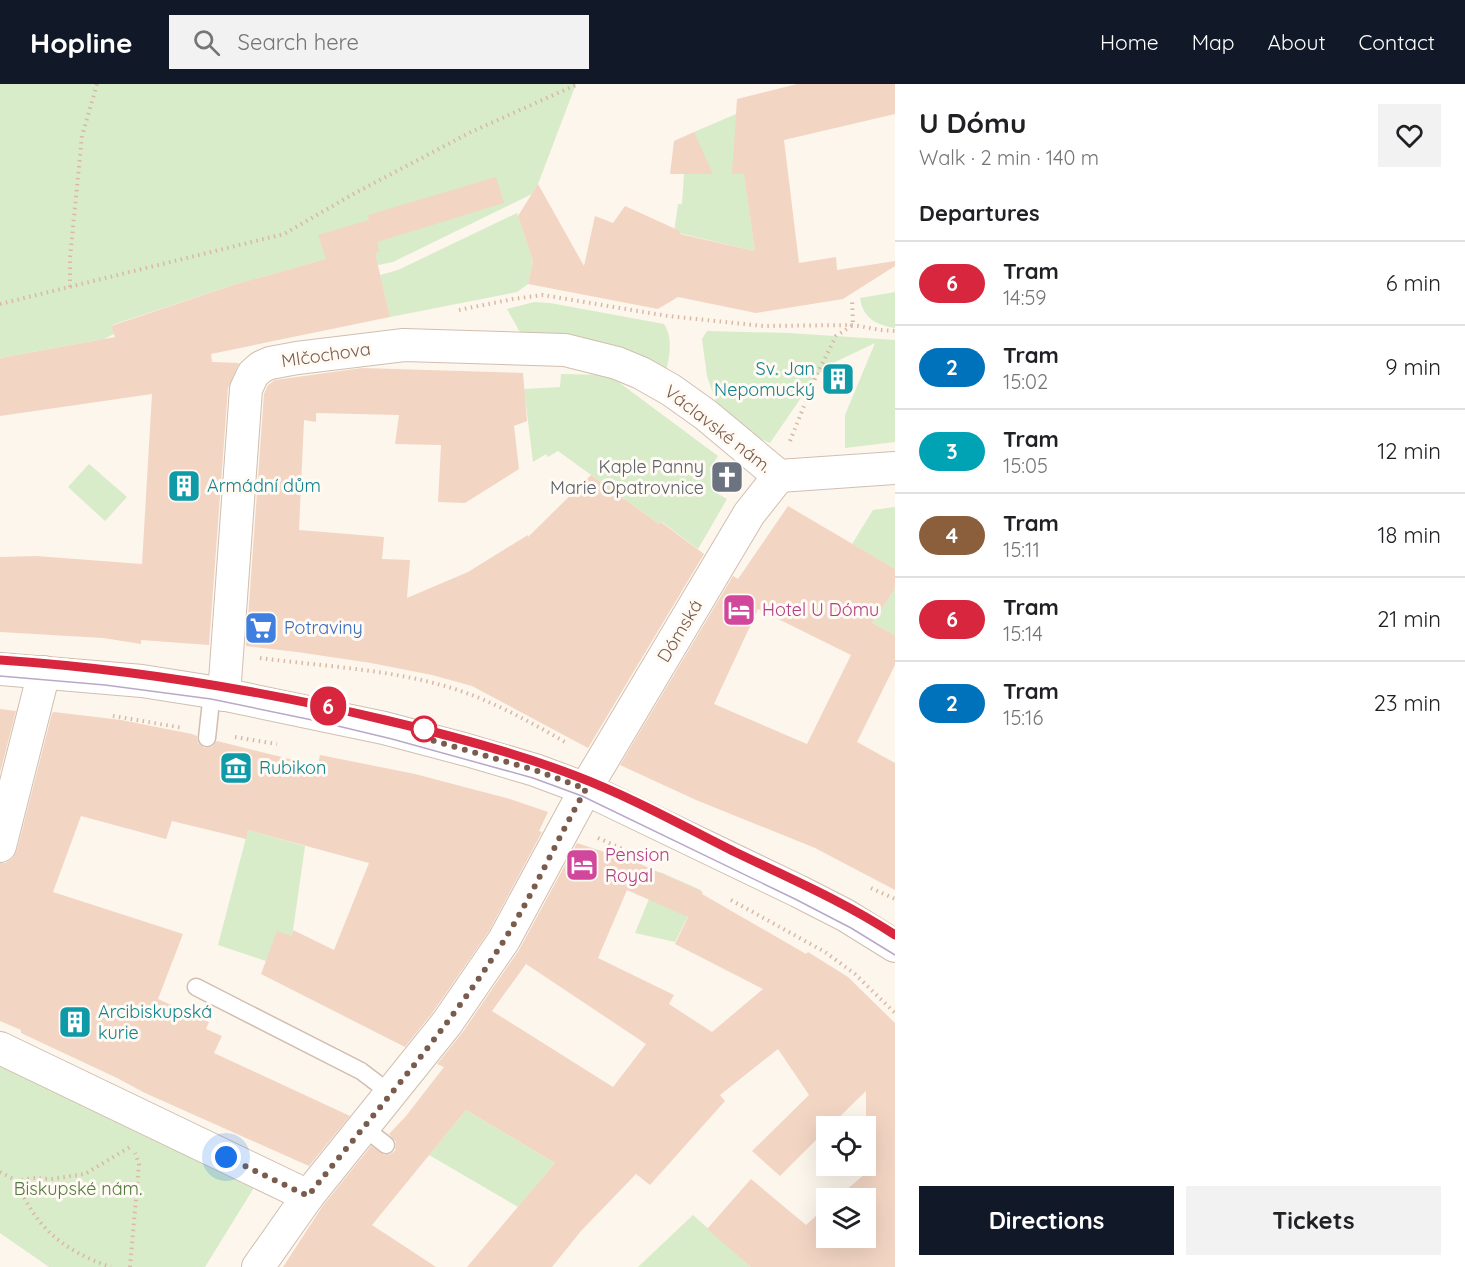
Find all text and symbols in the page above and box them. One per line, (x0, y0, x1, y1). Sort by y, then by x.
search box (169, 15, 589, 69)
text: Hopline (30, 25, 133, 60)
icon: search (190, 26, 223, 59)
text: Search here (238, 28, 359, 56)
text: Home (1100, 29, 1159, 55)
text: Map (1192, 29, 1235, 55)
text: About (1268, 29, 1326, 55)
text: Contact (1359, 29, 1435, 55)
button: heart (1378, 104, 1441, 167)
text: U Dómu (919, 105, 1026, 140)
text: Walk · 2 min · 140 m (919, 145, 1099, 170)
text: Departures (919, 199, 1040, 227)
text: Tram (1003, 257, 1059, 285)
text: 6 min (1386, 269, 1441, 297)
text: 6 (946, 270, 958, 296)
text: 14:59 (1003, 285, 1046, 310)
street label: Mlčochova (280, 337, 372, 372)
text: Tram (1003, 341, 1059, 369)
text: 9 min (1385, 353, 1441, 381)
text: 2 (946, 354, 958, 380)
place label: Sv. Jan Nepomucký (714, 357, 815, 401)
building icon: Sv. Jan Nepomucký (820, 361, 856, 397)
text: 15:02 (1003, 369, 1048, 394)
street label: Václavské nám. (660, 380, 777, 478)
text: Tram (1003, 425, 1059, 453)
text: 12 min (1377, 437, 1441, 465)
text: 3 (946, 438, 958, 464)
text: 15:05 (1003, 453, 1048, 478)
place label: Kaple Panny Marie Opatrovnice (550, 455, 704, 499)
church icon: Kaple Panny Marie Opatrovnice (709, 459, 745, 495)
building icon: Armádní dům (166, 468, 202, 504)
place label: Armádní dům (207, 474, 321, 497)
text: Tram (1003, 509, 1059, 537)
text: 18 min (1377, 521, 1441, 549)
text: 4 (946, 522, 958, 548)
text: 15:11 (1003, 537, 1040, 562)
hotel icon: Hotel U Dómu (721, 592, 757, 628)
text: Tram (1003, 593, 1059, 621)
street label: Dómská (652, 595, 707, 666)
place label: Hotel U Dómu (762, 598, 879, 621)
text: 21 min (1377, 605, 1441, 633)
text: 6 (946, 606, 958, 632)
supermarket icon: Potraviny (243, 610, 279, 646)
place label: Potraviny (284, 616, 363, 639)
text: 15:14 (1003, 621, 1043, 646)
text: Tram (1003, 677, 1059, 705)
line badge: 6 (308, 686, 348, 726)
text: 23 min (1374, 689, 1441, 717)
text: 2 (946, 690, 958, 716)
text: 6 (322, 693, 334, 719)
text: 15:16 (1003, 705, 1043, 730)
unlabelled marker (411, 716, 437, 742)
museum icon: Rubikon (218, 750, 254, 786)
place label: Rubikon (259, 756, 326, 779)
place label: Pension Royal (605, 843, 670, 887)
hotel icon: Pension Royal (564, 847, 600, 883)
place label: Arcibiskupská kurie (98, 1000, 212, 1044)
building icon: Arcibiskupská kurie (57, 1004, 93, 1040)
map controls (816, 1116, 876, 1248)
button: locate (816, 1116, 876, 1176)
your location (211, 1142, 241, 1172)
park label: Biskupské nám. (14, 1177, 142, 1200)
button: Directions (919, 1186, 1174, 1255)
button: Tickets (1186, 1186, 1441, 1255)
button: layers (816, 1188, 876, 1248)

